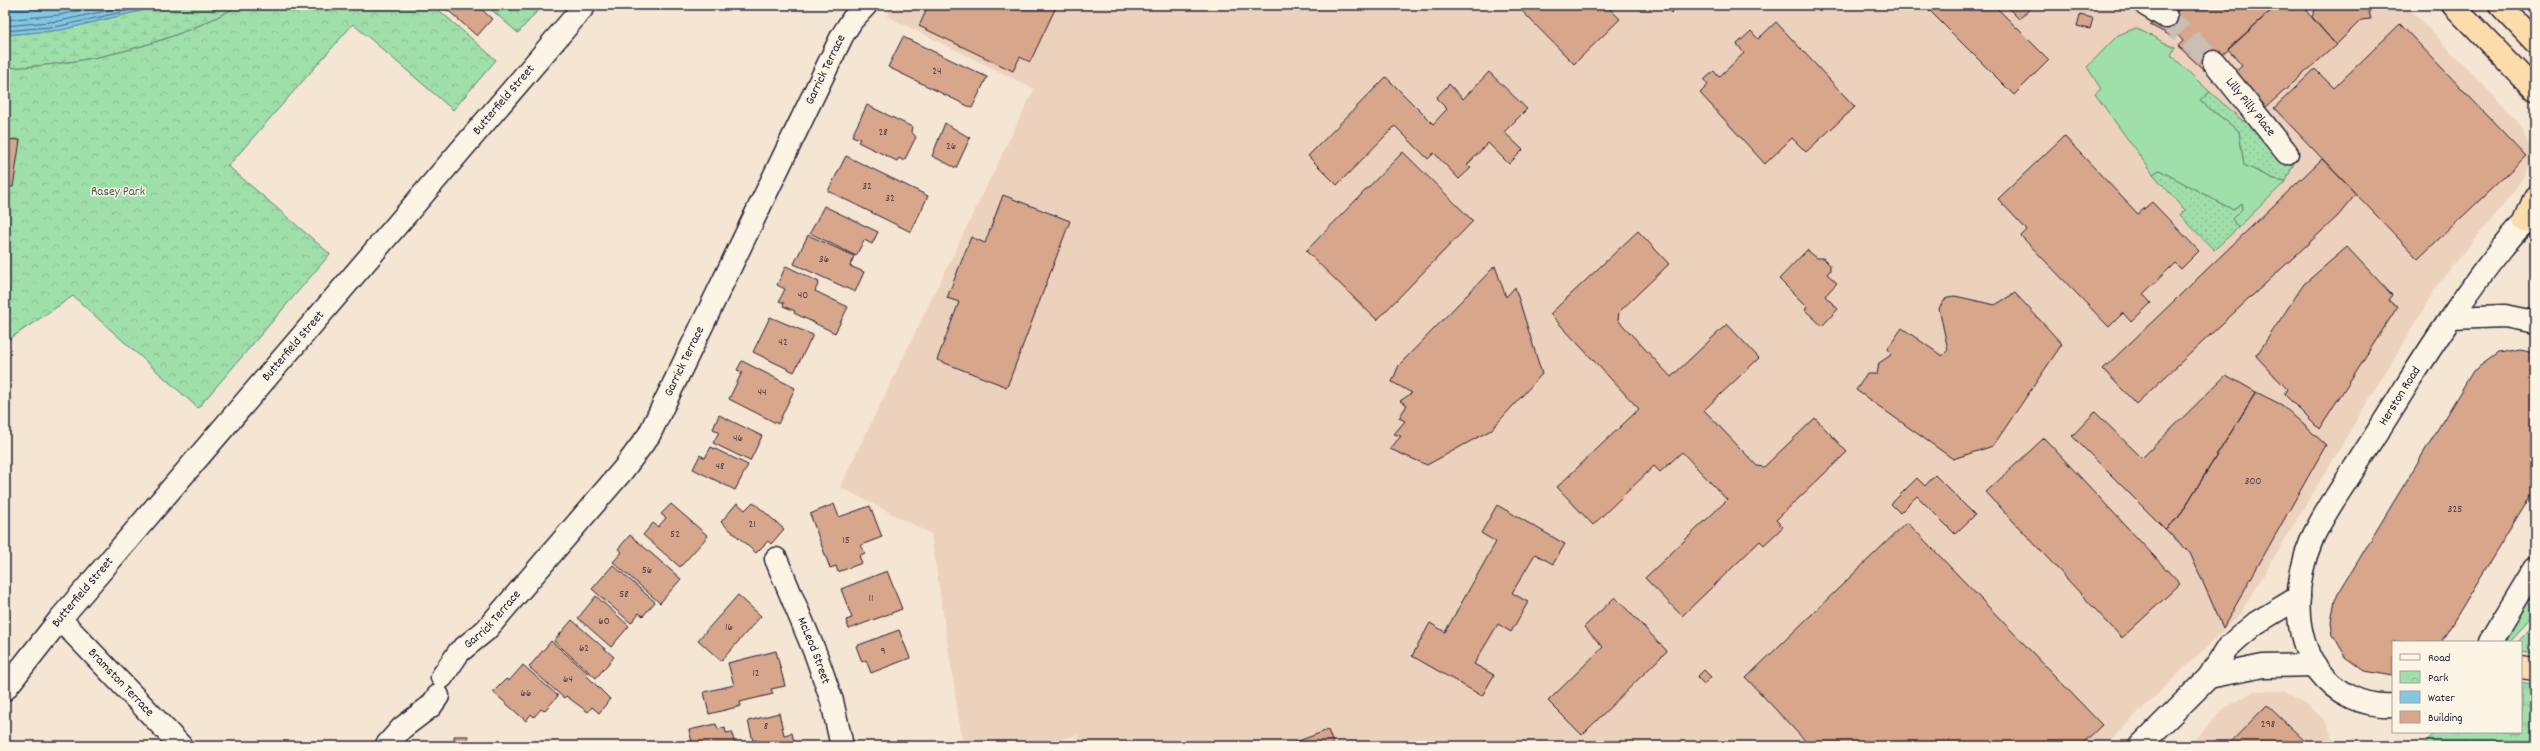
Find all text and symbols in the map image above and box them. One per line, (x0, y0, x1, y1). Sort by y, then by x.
street label: Garrick Terrace (801, 31, 851, 108)
street label: Butterfield Street (468, 60, 540, 139)
house number: 24 (932, 64, 942, 80)
street label: Lilly Pilly Place (2221, 74, 2280, 141)
house number: 28 (878, 125, 888, 141)
house number: 26 (946, 139, 956, 155)
house number: 32 (862, 179, 872, 195)
park label: Rasey Park (91, 183, 145, 202)
house number: 32 (885, 191, 895, 207)
house number: 36 (819, 252, 829, 268)
house number: 40 (798, 288, 808, 304)
street label: Butterfield Street (258, 307, 329, 386)
street label: Garrick Terrace (659, 323, 710, 400)
house number: 42 (778, 335, 788, 351)
street label: Herston Road (2374, 363, 2426, 429)
house number: 44 (757, 385, 767, 401)
house number: 46 (733, 431, 743, 447)
house number: 48 (716, 459, 724, 475)
house number: 300 (2245, 474, 2261, 490)
house number: 325 (2448, 502, 2462, 518)
house number: 21 (748, 517, 756, 533)
house number: 52 (670, 527, 680, 543)
house number: 15 (842, 533, 850, 549)
street label: Butterfield Street (47, 553, 119, 632)
house number: 56 (642, 563, 652, 579)
street label: Garrick Terrace (460, 586, 526, 654)
house number: 58 (619, 587, 629, 603)
house number: 11 (869, 591, 873, 607)
house number: 60 (598, 614, 610, 630)
street label: McLeod Street (792, 614, 835, 687)
house number: 16 (725, 620, 733, 636)
house number: 62 (579, 641, 589, 657)
legend (2392, 641, 2522, 733)
street label: Bramston Terrace (83, 644, 158, 722)
house number: 9 (880, 644, 886, 660)
text: Road (2428, 650, 2450, 667)
house number: 12 (752, 666, 760, 682)
text: Park (2428, 670, 2449, 687)
house number: 64 (563, 672, 573, 688)
house number: 66 (521, 686, 531, 702)
text: Water (2428, 690, 2455, 707)
text: Building (2428, 710, 2463, 727)
house number: 298 (2261, 717, 2275, 733)
house number: 8 (764, 719, 768, 735)

